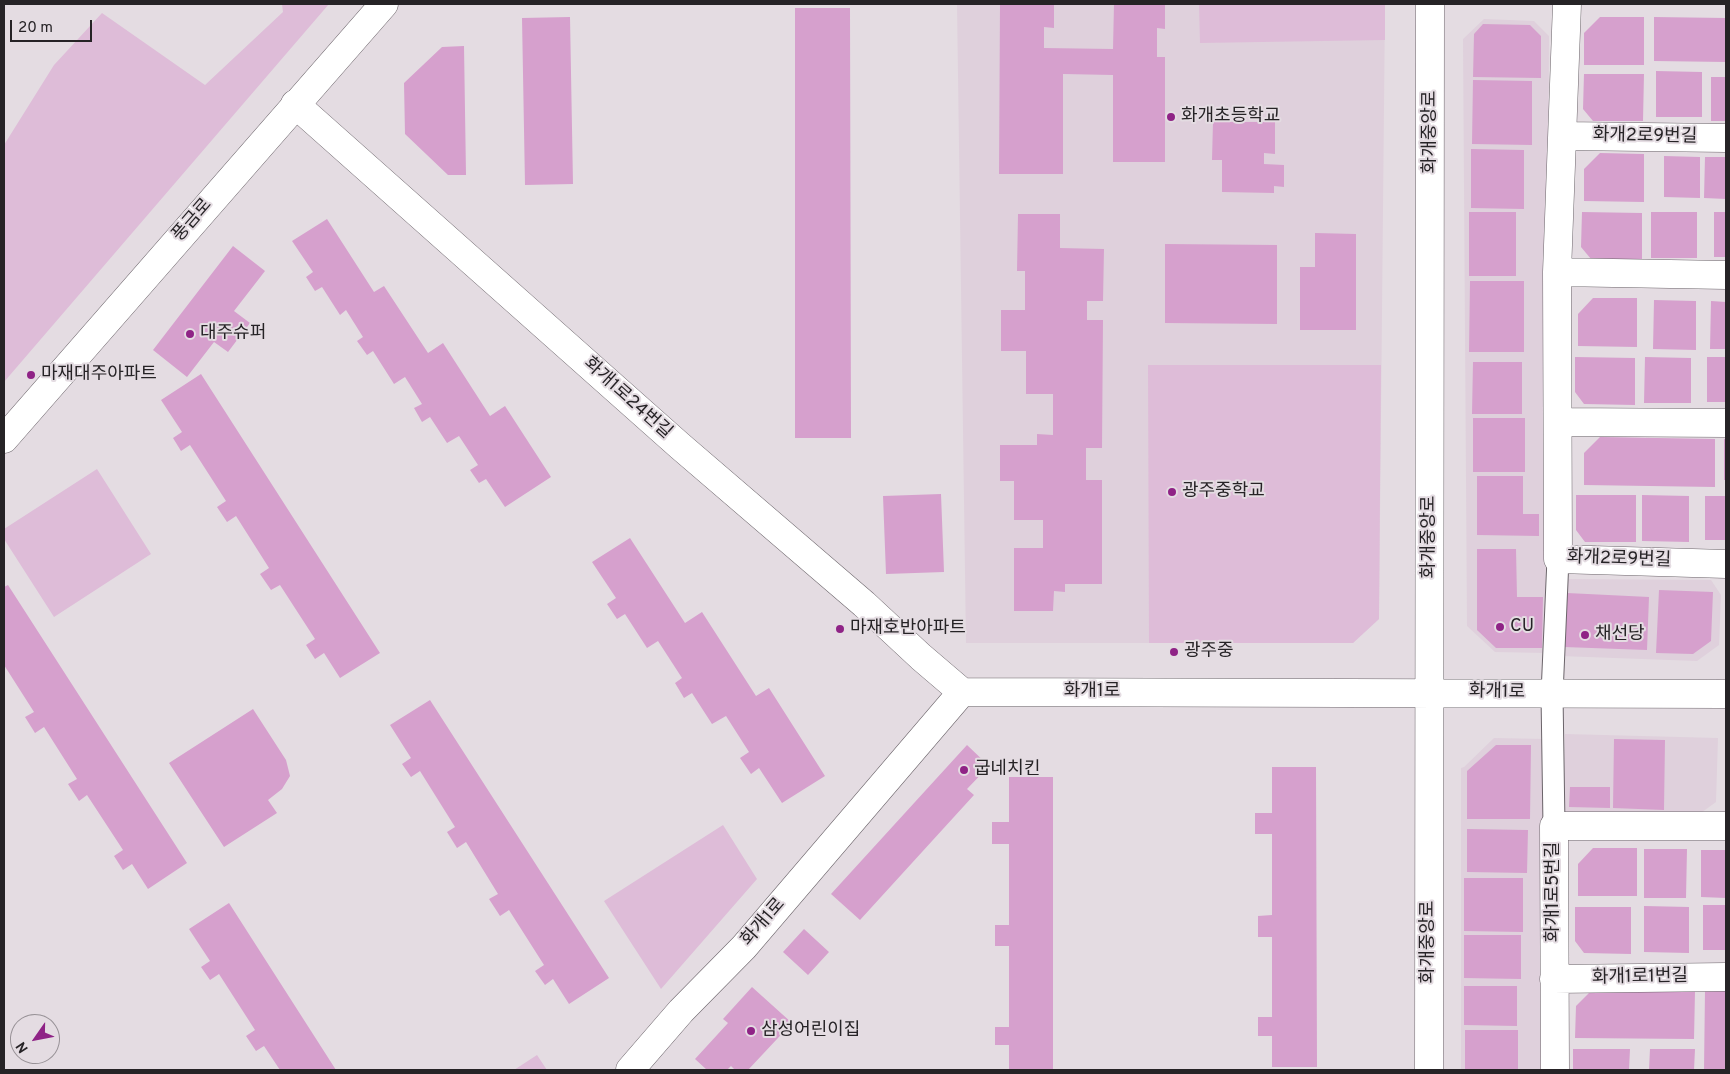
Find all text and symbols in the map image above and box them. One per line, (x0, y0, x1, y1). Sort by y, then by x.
scale bar (12, 10, 95, 42)
text: 20 m (18, 19, 53, 38)
street label: 화개중앙로 (1420, 91, 1442, 173)
place label: 화개초등학교 (1181, 106, 1280, 128)
marker: 화개초등학교 (1165, 111, 1177, 123)
street label: 화개2로9번길 (1593, 125, 1697, 149)
street label: 풍금로 (169, 195, 217, 247)
place label: 대주슈퍼 (200, 323, 266, 345)
marker: 대주슈퍼 (184, 328, 196, 340)
street label: 화개1로24번길 (578, 354, 676, 444)
place label: 마재대주아파트 (41, 364, 157, 386)
marker: 마재대주아파트 (25, 369, 37, 381)
place label: 광주중학교 (1182, 481, 1265, 503)
marker: 광주중학교 (1166, 486, 1178, 498)
street label: 화개중앙로 (1419, 496, 1441, 578)
street label: 화개2로9번길 (1566, 547, 1672, 573)
place label: CU (1510, 616, 1534, 638)
place label: 마재호반아파트 (850, 618, 966, 640)
marker: CU (1494, 621, 1506, 633)
marker: 마재호반아파트 (834, 623, 846, 635)
place label: 채선당 (1595, 624, 1645, 646)
marker: 채선당 (1579, 629, 1591, 641)
place label: 광주중 (1184, 641, 1234, 663)
marker: 광주중 (1168, 646, 1180, 658)
street label: 화개1로 (1064, 681, 1120, 703)
street label: 화개1로 (1469, 682, 1525, 704)
place label: 굽네치킨 (974, 759, 1040, 781)
marker: 굽네치킨 (958, 764, 970, 776)
street label: 화개1로5번길 (1543, 842, 1565, 942)
street label: 화개1로 (737, 895, 791, 951)
street label: 화개중앙로 (1418, 901, 1440, 983)
street label: 화개1로1번길 (1592, 966, 1688, 990)
north arrow (10, 1014, 60, 1064)
place label: 삼성어린이집 (761, 1020, 860, 1042)
marker: 삼성어린이집 (745, 1025, 757, 1037)
text: N (13, 1038, 33, 1056)

